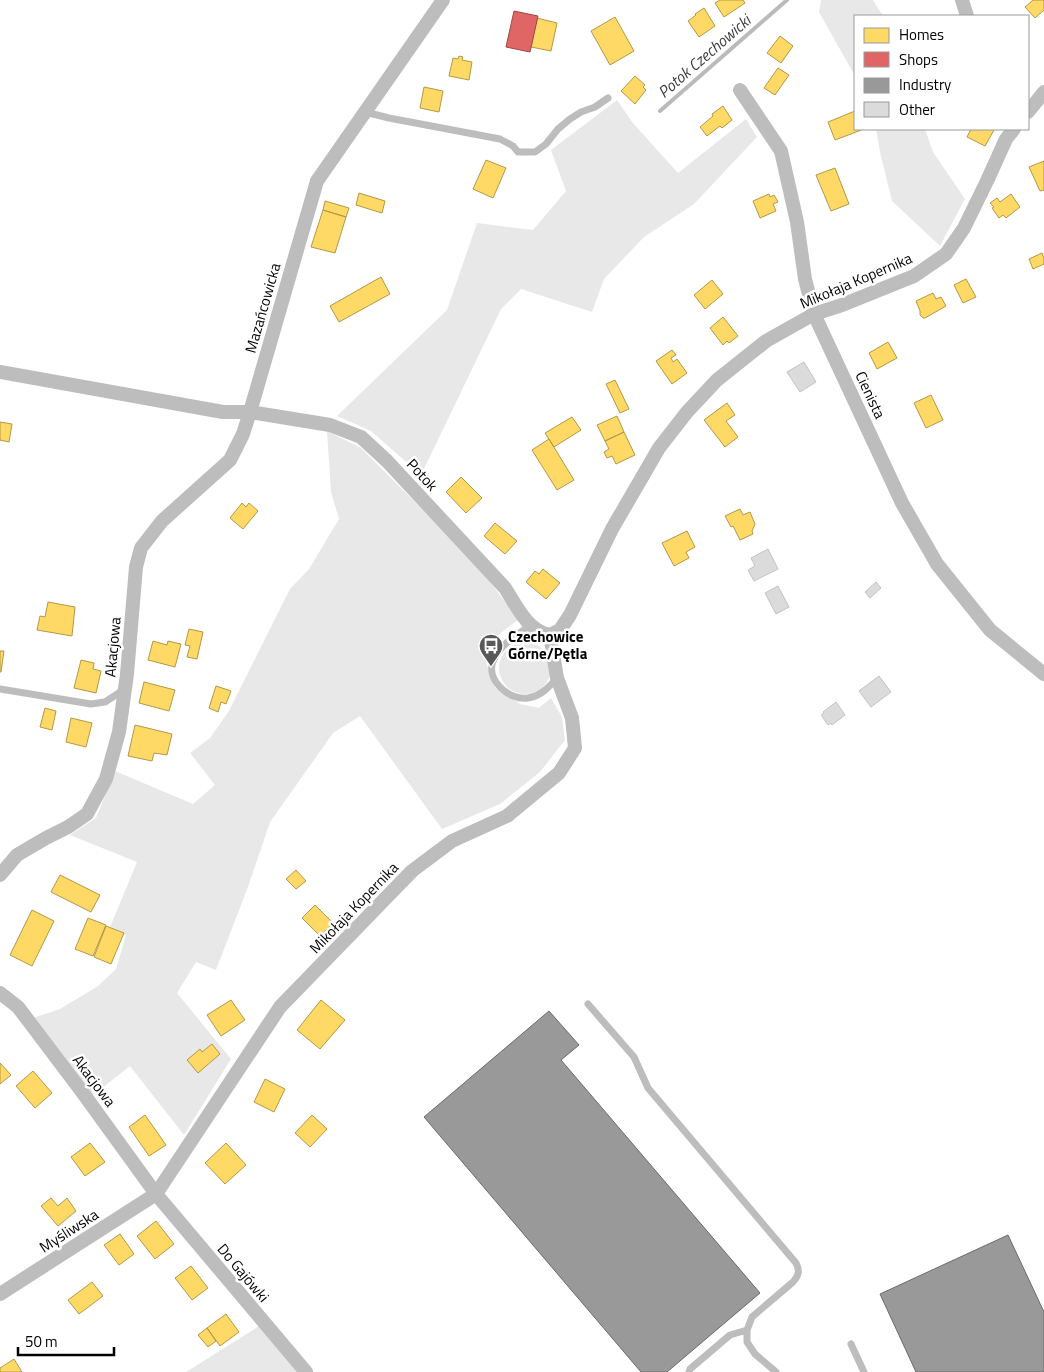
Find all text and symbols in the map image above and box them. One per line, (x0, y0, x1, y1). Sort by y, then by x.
water label: Potok Czechowicki (652, 8, 757, 103)
legend (854, 15, 1029, 130)
text: Homes (899, 23, 944, 46)
text: Shops (899, 48, 938, 71)
text: Industry (899, 73, 951, 96)
text: Other (899, 98, 935, 121)
street label: Mikołaja Kopernika (796, 246, 916, 315)
street label: Mazańcowicka (239, 260, 286, 356)
street label: Cienista (849, 367, 892, 423)
street label: Potok (401, 453, 443, 496)
street label: Akacjowa (98, 616, 127, 678)
place label: Czechowice Górne/Pętla (508, 625, 588, 665)
bus stop icon: Czechowice Górne/Pętla (478, 633, 504, 667)
street label: Mikołaja Kopernika (304, 856, 404, 959)
street label: Akacjowa (67, 1050, 122, 1112)
street label: Myśliwska (35, 1203, 103, 1258)
street label: Do Gajówki (212, 1238, 275, 1307)
scale bar (18, 1324, 114, 1356)
text: 50 m (25, 1330, 58, 1353)

